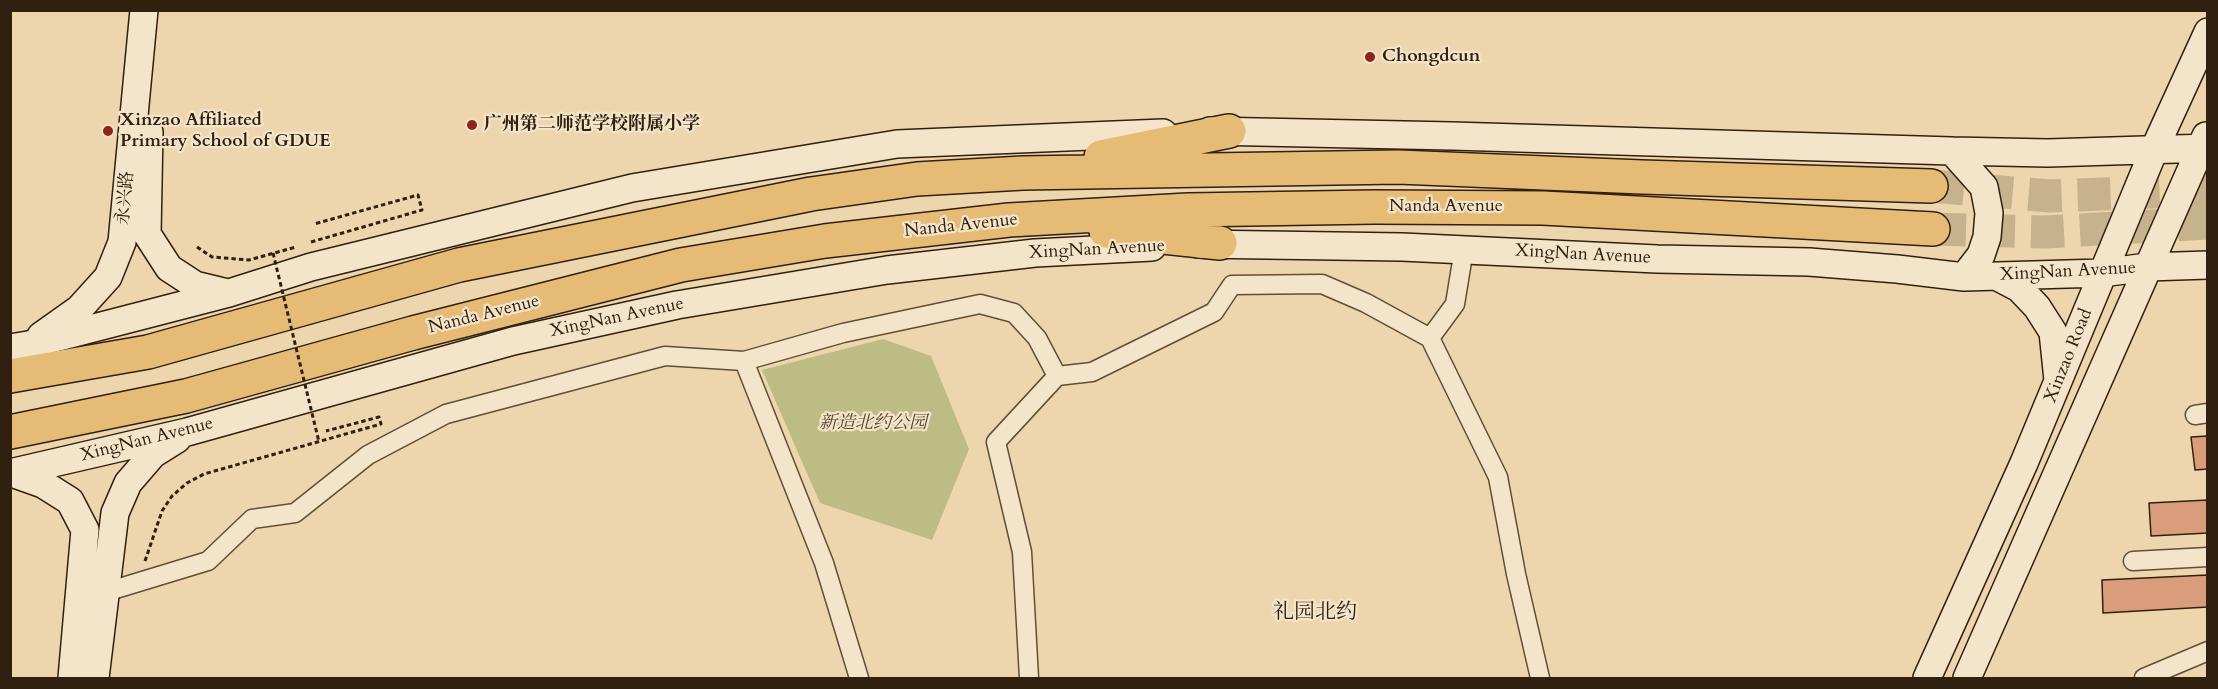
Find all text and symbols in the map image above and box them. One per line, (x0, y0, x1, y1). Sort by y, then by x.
place label: Chongdcun (1382, 46, 1480, 68)
marker: Chongdcun (1363, 50, 1377, 64)
place label: Xinzao Affiliated Primary School of GDUE (120, 110, 331, 152)
place label: 广州第二师范学校附属小学 (484, 114, 700, 136)
marker: 广州第二师范学校附属小学 (465, 118, 479, 132)
marker: Xinzao Affiliated Primary School of GDUE (101, 124, 115, 138)
street label: 永兴路 (113, 170, 139, 226)
street label: Nanda Avenue (1389, 196, 1503, 218)
street label: Nanda Avenue (903, 209, 1019, 243)
street label: XingNan Avenue (1028, 236, 1166, 264)
street label: XingNan Avenue (1514, 241, 1652, 269)
street label: XingNan Avenue (1999, 258, 2137, 286)
street label: Nanda Avenue (426, 291, 542, 339)
street label: XingNan Avenue (548, 293, 686, 343)
street label: Xinzao Road (2040, 306, 2098, 406)
street label: XingNan Avenue (78, 413, 216, 467)
park label: 新造北约公园 (819, 413, 927, 435)
district label: 礼园北约 (1273, 600, 1357, 626)

